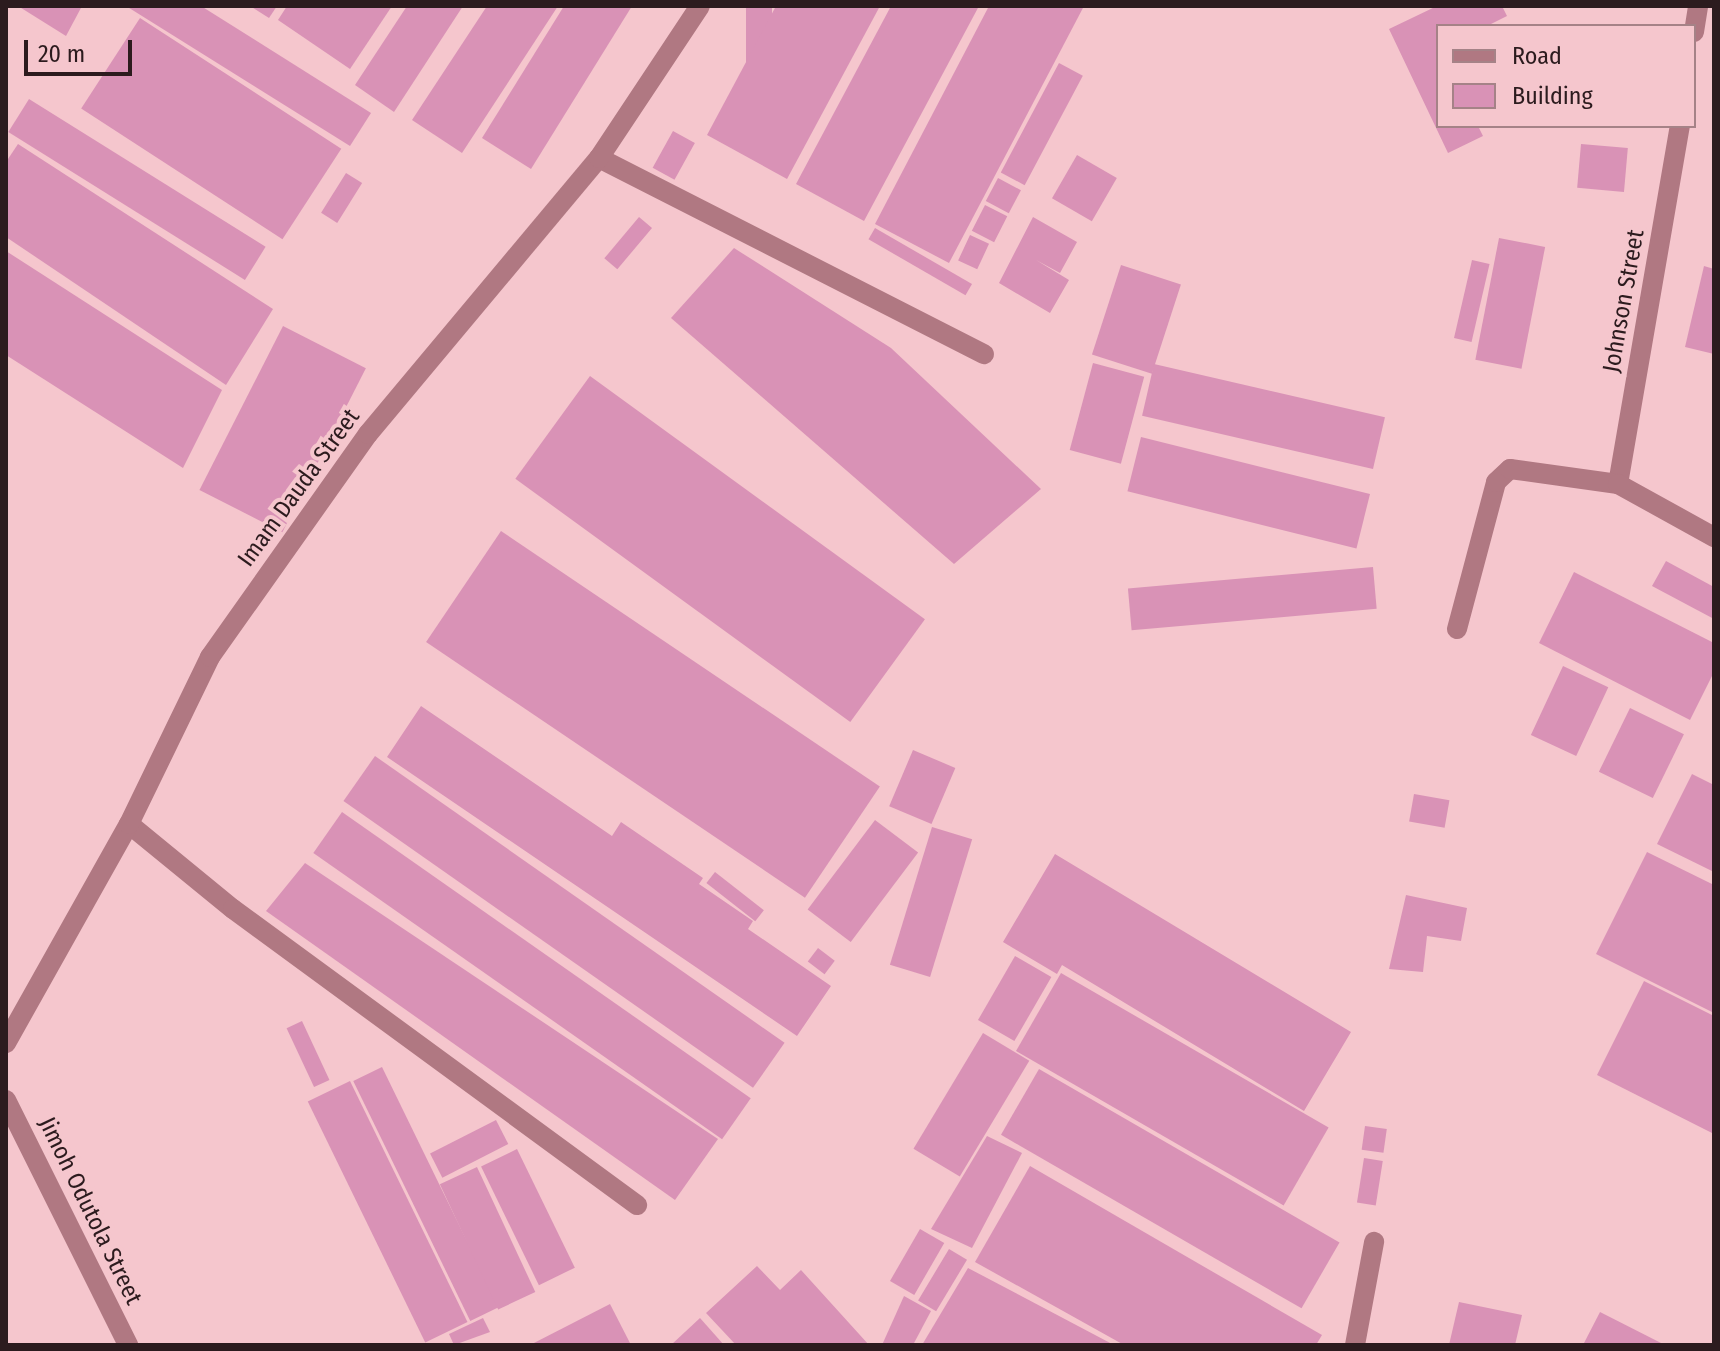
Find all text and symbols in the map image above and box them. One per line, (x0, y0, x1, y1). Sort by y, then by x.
scale bar (28, 24, 136, 74)
legend (1436, 24, 1696, 128)
text: 20 m (38, 40, 85, 68)
text: Road (1512, 42, 1562, 70)
text: Building (1512, 82, 1593, 110)
street label: Johnson Street (1597, 227, 1651, 375)
street label: Imam Dauda Street (232, 404, 366, 572)
street label: Jimoh Odutola Street (32, 1112, 148, 1310)

